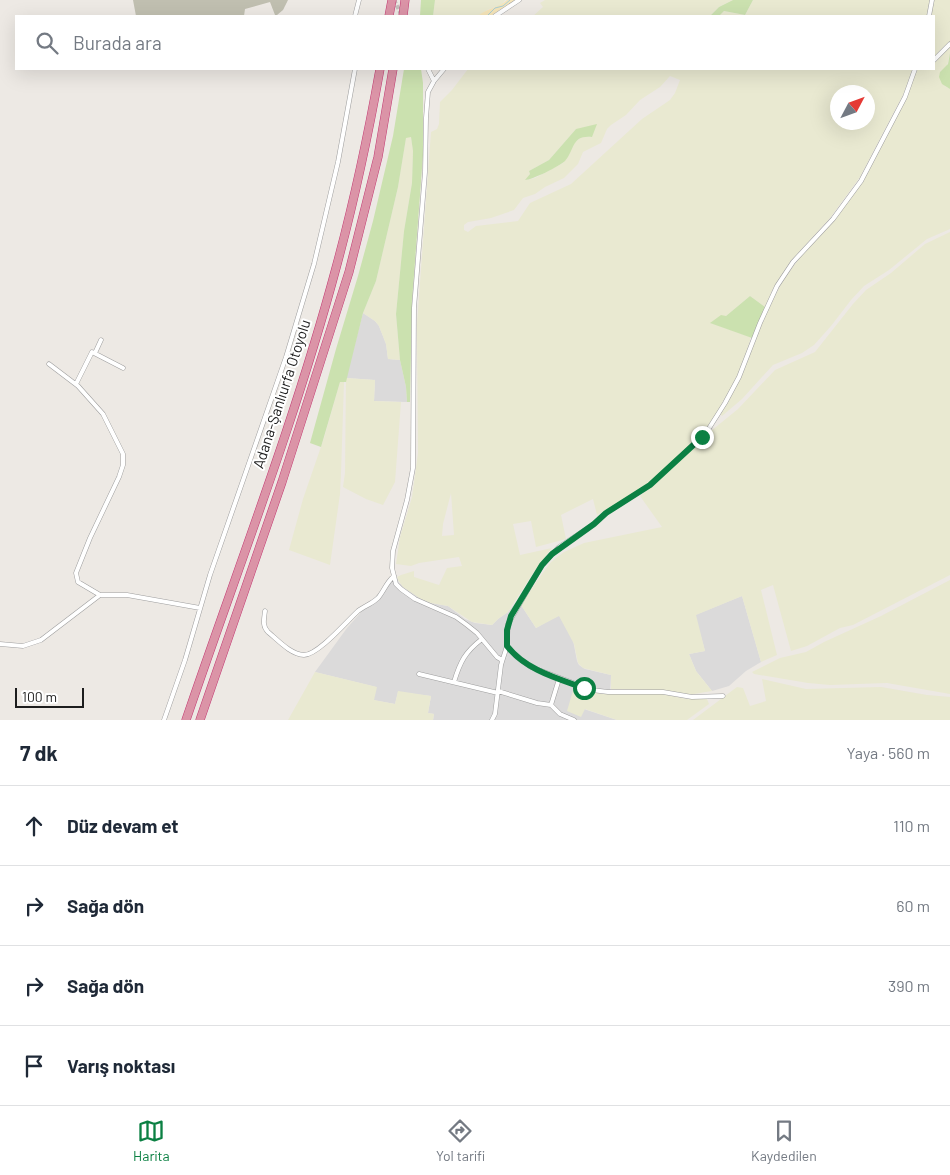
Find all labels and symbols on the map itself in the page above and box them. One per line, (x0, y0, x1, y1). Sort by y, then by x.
north arrow (830, 85, 875, 130)
street label: Adana-Şanlıurfa Otoyolu (248, 317, 314, 471)
route end (691, 426, 714, 449)
route start (573, 677, 596, 700)
scale bar (15, 685, 84, 708)

